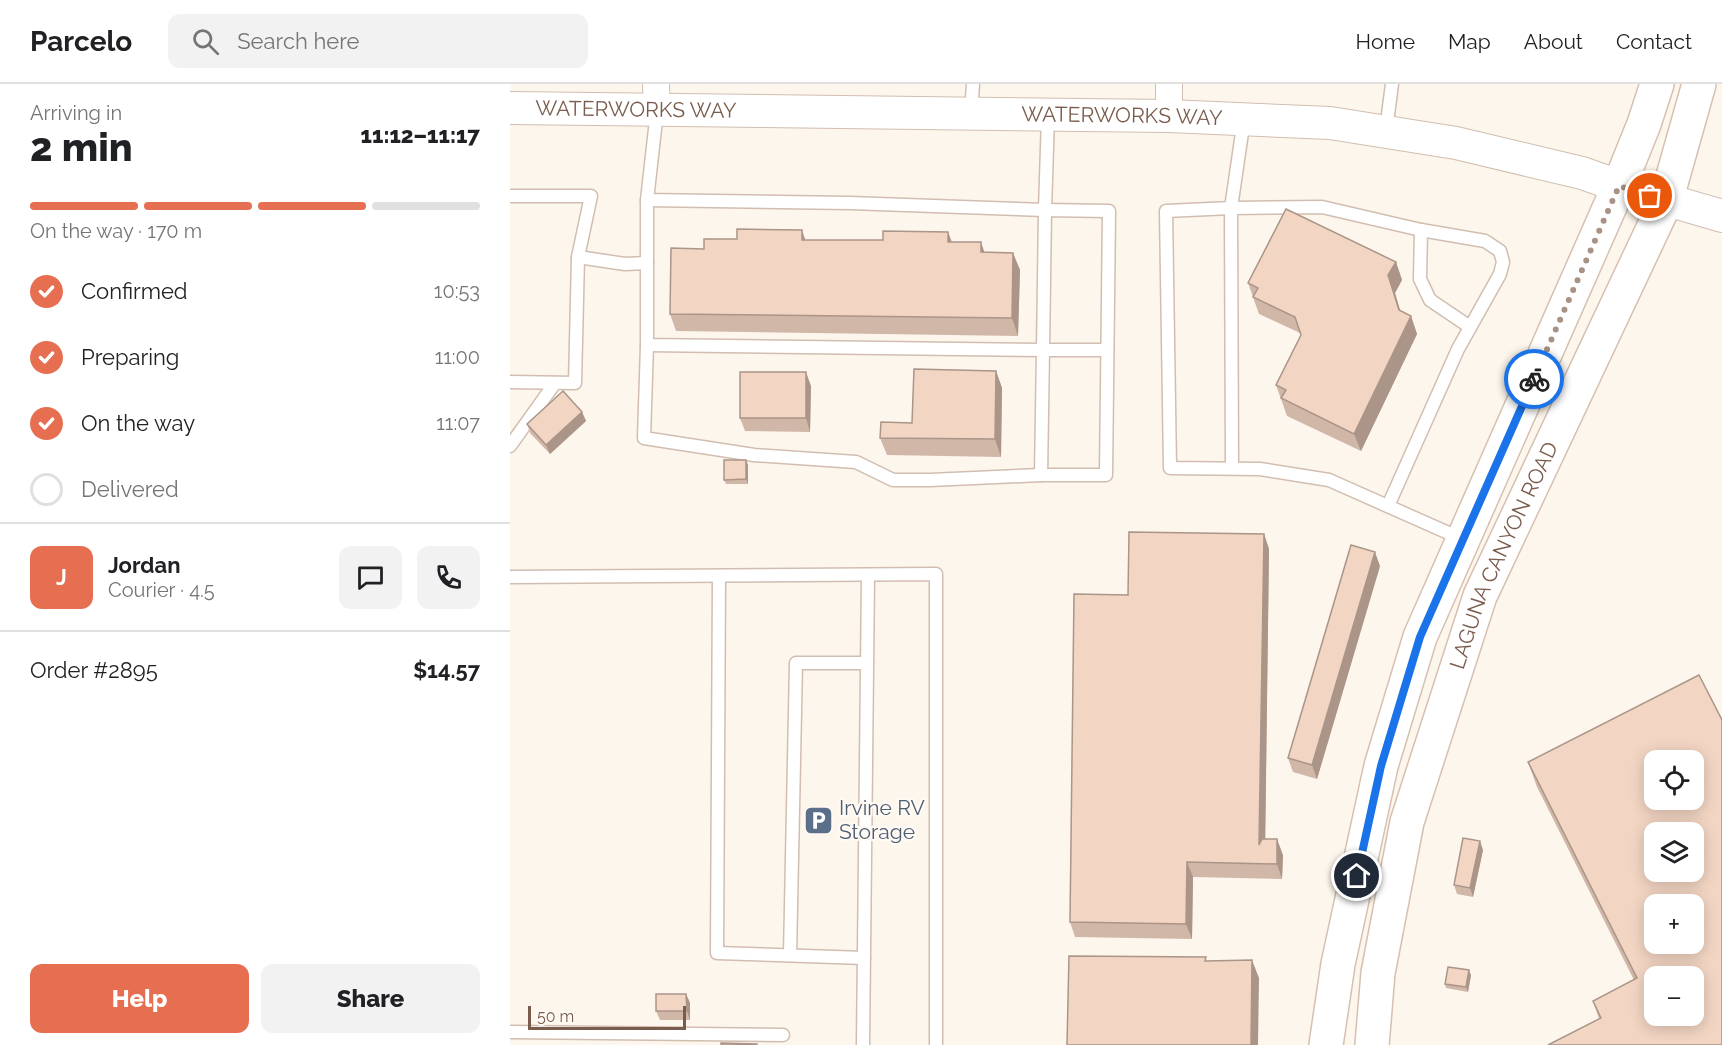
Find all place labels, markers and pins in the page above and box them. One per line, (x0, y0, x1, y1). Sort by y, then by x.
pin (1624, 170, 1675, 221)
place label: Irvine RV Storage (839, 795, 925, 844)
parking icon: Irvine RV Storage (802, 804, 834, 836)
pin (1331, 850, 1382, 901)

